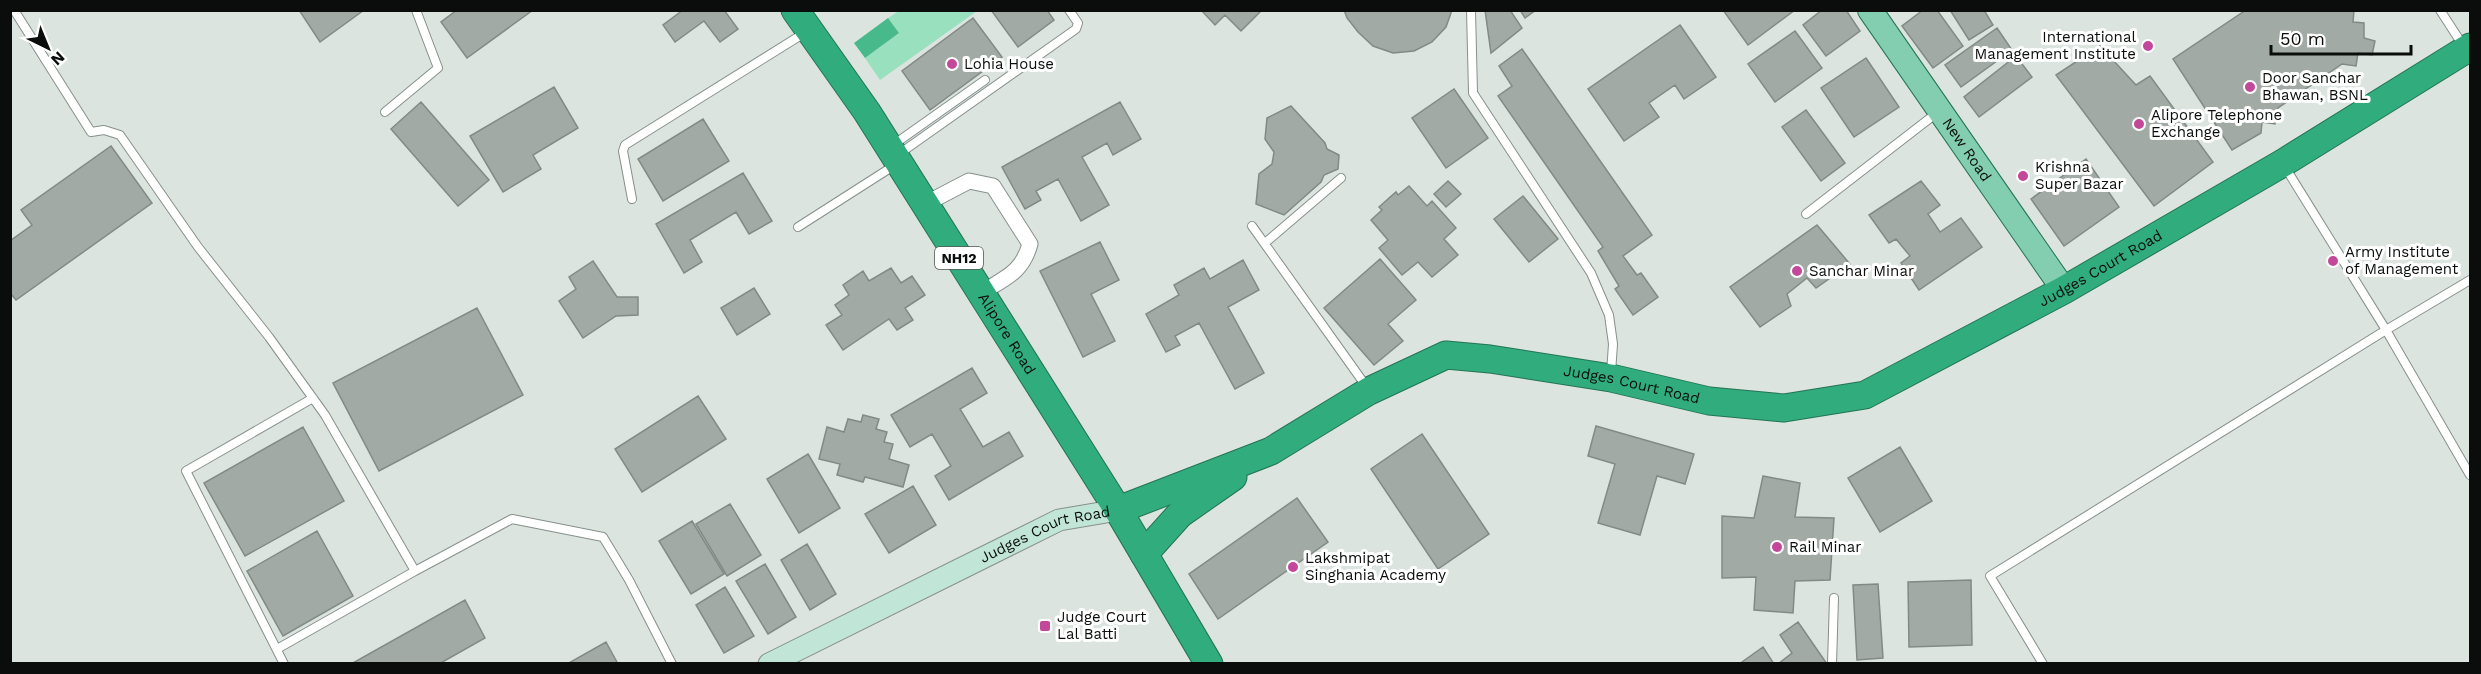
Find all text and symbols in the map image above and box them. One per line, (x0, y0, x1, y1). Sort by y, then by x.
north arrow (18, 18, 78, 78)
scale bar (2271, 18, 2410, 56)
place label: International Management Institute (1975, 28, 2136, 63)
text: 50 m (2280, 28, 2325, 49)
marker: International Management Institute (2141, 39, 2155, 53)
text: N (47, 48, 69, 70)
place label: Lohia House (964, 55, 1054, 73)
marker: Lohia House (945, 57, 959, 71)
place label: Door Sanchar Bhawan, BSNL (2262, 69, 2368, 104)
marker: Door Sanchar Bhawan, BSNL (2243, 80, 2257, 94)
place label: Alipore Telephone Exchange (2151, 106, 2282, 141)
street label: New Road (1939, 114, 1995, 185)
marker: Alipore Telephone Exchange (2132, 117, 2146, 131)
place label: Krishna Super Bazar (2035, 158, 2124, 193)
marker: Krishna Super Bazar (2016, 169, 2030, 183)
street label: Judges Court Road (2036, 226, 2165, 311)
place label: Army Institute of Management (2345, 243, 2459, 278)
road number: NH12 (935, 247, 983, 269)
marker: Army Institute of Management (2326, 254, 2340, 268)
place label: Sanchar Minar (1809, 262, 1914, 280)
marker: Sanchar Minar (1790, 264, 1804, 278)
street label: Alipore Road (974, 289, 1039, 378)
street label: Judges Court Road (1562, 362, 1702, 408)
street label: Judges Court Road (977, 502, 1112, 567)
place label: Rail Minar (1789, 538, 1861, 556)
marker: Rail Minar (1770, 540, 1784, 554)
place label: Lakshmipat Singhania Academy (1305, 549, 1446, 584)
marker: Lakshmipat Singhania Academy (1286, 560, 1300, 574)
place label: Judge Court Lal Batti (1057, 608, 1147, 643)
marker: Judge Court Lal Batti (1038, 619, 1052, 633)

